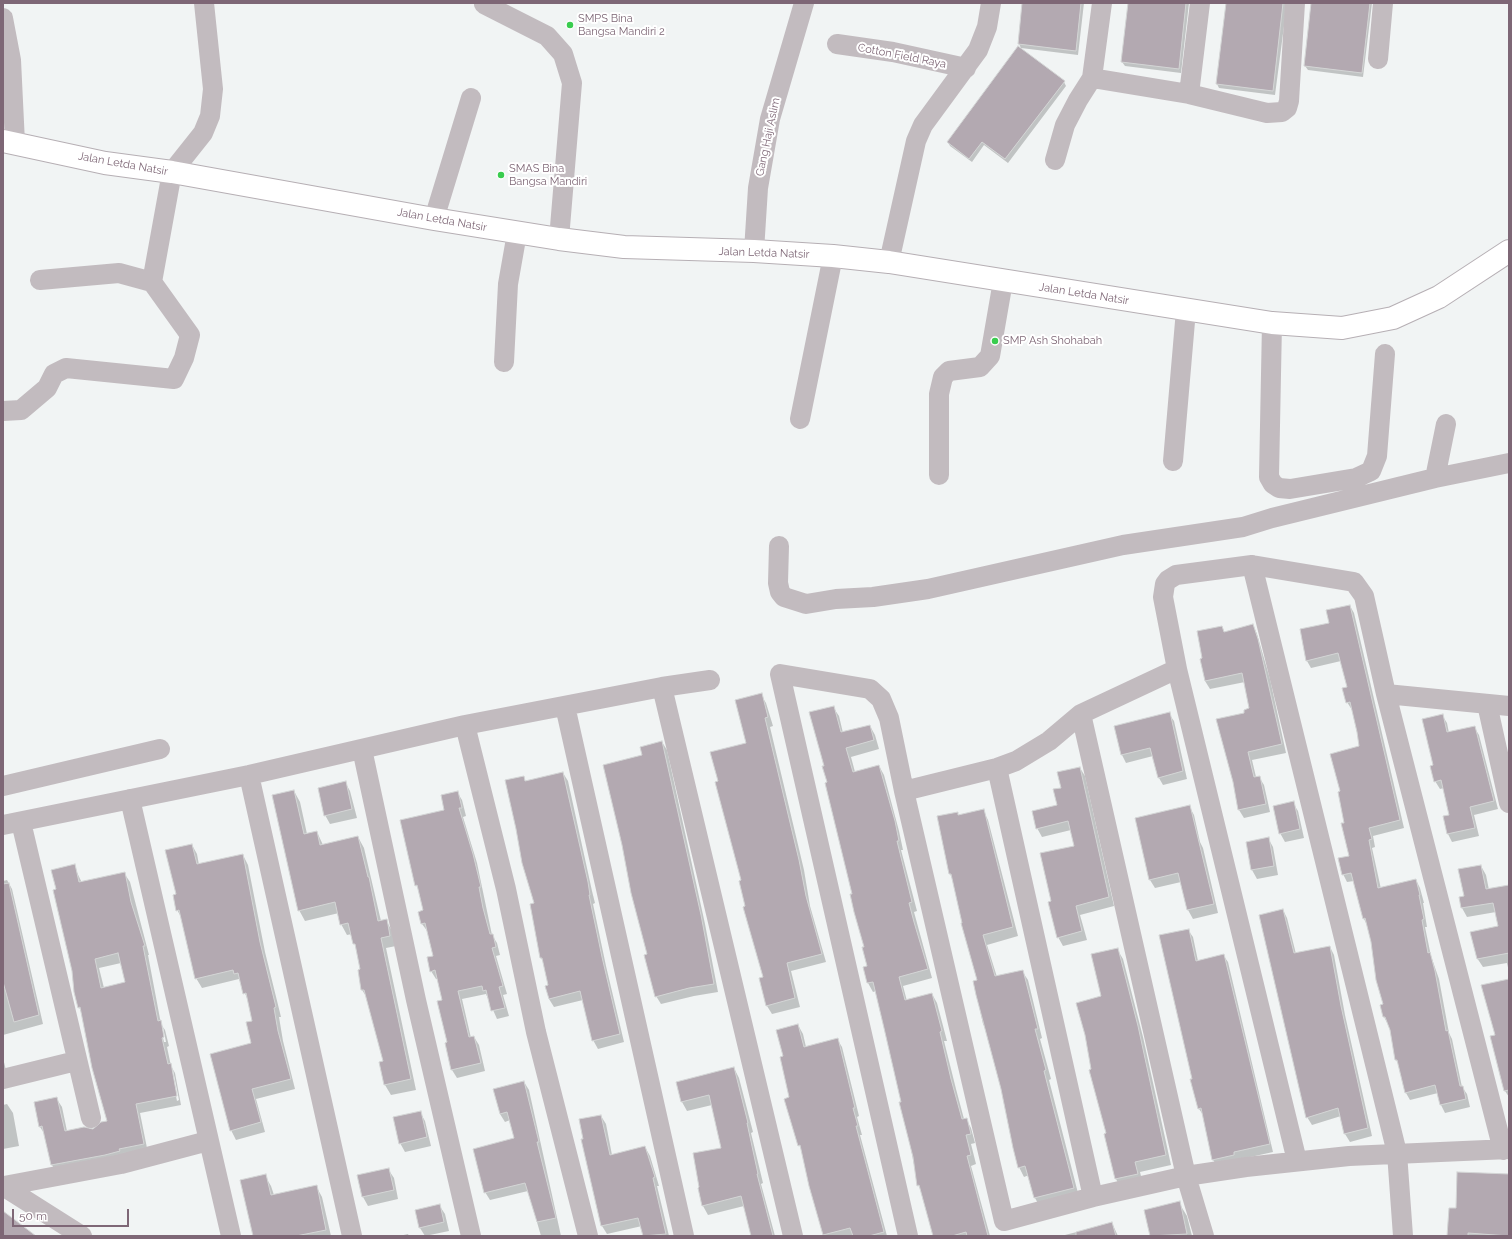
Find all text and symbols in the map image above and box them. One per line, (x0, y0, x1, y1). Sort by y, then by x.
place label: SMPS Bina Bangsa Mandiri 2 (578, 12, 665, 38)
marker: SMPS Bina Bangsa Mandiri 2 (565, 20, 575, 30)
street label: Cotton Field Raya (857, 41, 947, 71)
street label: Gang Haji Aslim (753, 97, 783, 177)
street label: Jalan Letda Natsir (77, 150, 169, 178)
place label: SMAS Bina Bangsa Mandiri (509, 162, 587, 188)
marker: SMAS Bina Bangsa Mandiri (496, 170, 506, 180)
street label: Jalan Letda Natsir (396, 206, 488, 234)
street label: Jalan Letda Natsir (718, 245, 810, 261)
street label: Jalan Letda Natsir (1038, 280, 1130, 308)
place label: SMP Ash Shohabah (1003, 334, 1102, 348)
marker: SMP Ash Shohabah (990, 336, 1000, 346)
scale bar (14, 1201, 131, 1227)
text: 50 m (19, 1209, 47, 1223)

